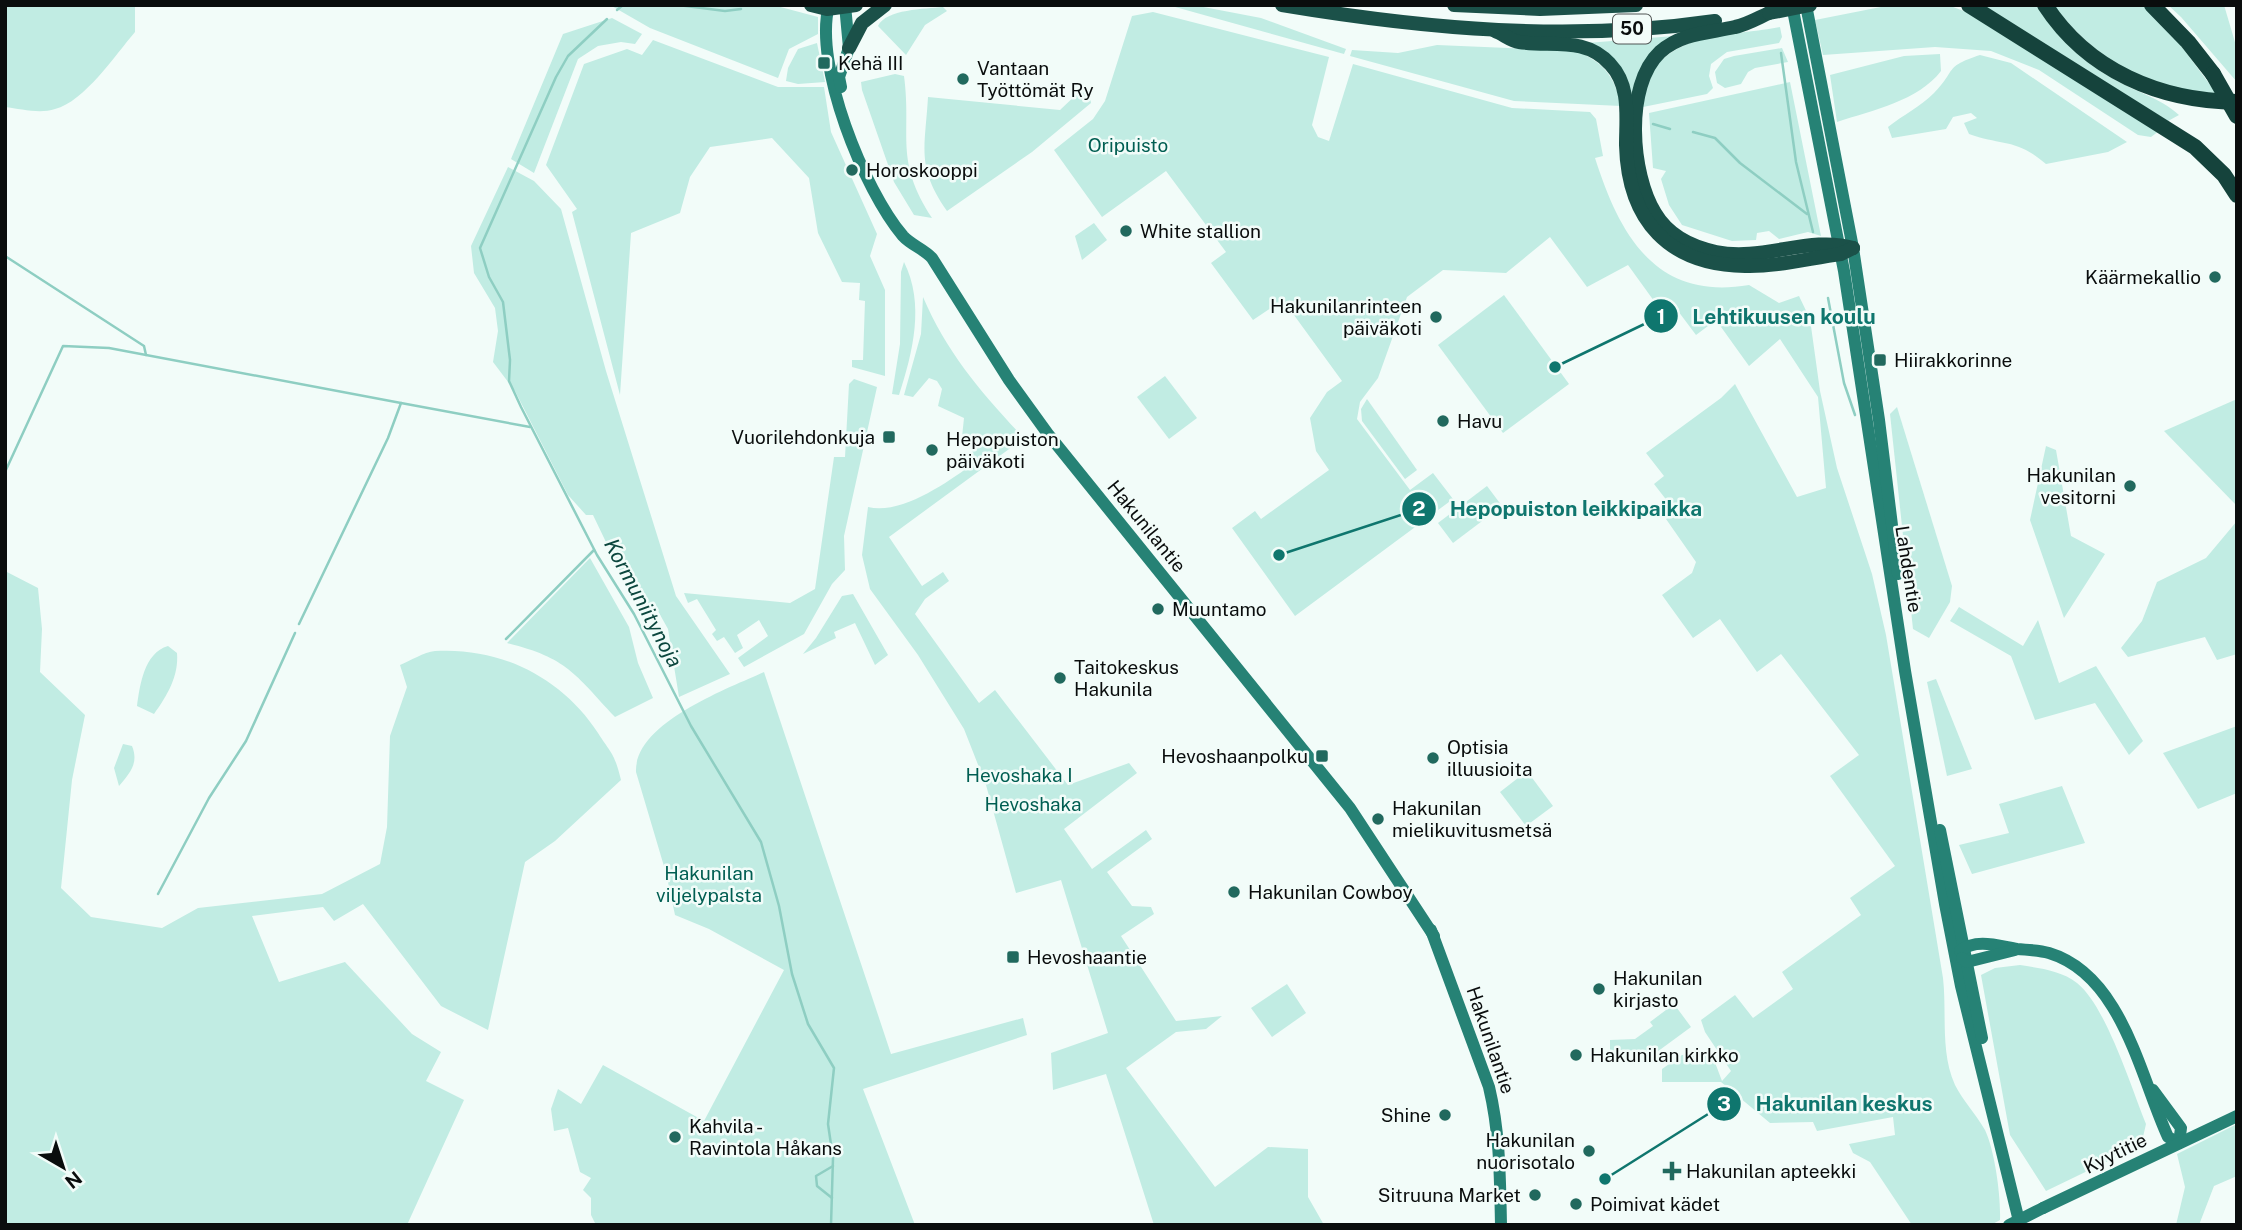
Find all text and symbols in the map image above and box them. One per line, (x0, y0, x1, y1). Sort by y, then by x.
road number: 50 (1613, 15, 1651, 44)
place label: Kehä III (838, 52, 903, 74)
marker: Kehä III (816, 55, 832, 71)
place label: Vantaan Työttömät Ry (977, 57, 1094, 101)
marker: Vantaan Työttömät Ry (955, 71, 971, 87)
park label: Oripuisto (1088, 134, 1168, 156)
place label: Horoskooppi (866, 159, 978, 181)
marker: Horoskooppi (844, 162, 860, 178)
place label: White stallion (1140, 220, 1261, 242)
marker: White stallion (1118, 223, 1134, 239)
place label: Käärmekallio (2085, 266, 2201, 288)
marker: Käärmekallio (2207, 269, 2223, 285)
place label: Hakunilanrinteen päiväkoti (1270, 295, 1422, 339)
callout: Lehtikuusen koulu (1643, 295, 1890, 337)
text: 1 (1657, 304, 1666, 329)
text: Lehtikuusen koulu (1692, 304, 1876, 329)
marker: Hakunilanrinteen päiväkoti (1428, 309, 1444, 325)
place label: Hiirakkorinne (1894, 349, 2012, 371)
marker: Hiirakkorinne (1872, 352, 1888, 368)
place label: Havu (1457, 410, 1502, 432)
marker: Havu (1435, 413, 1451, 429)
place label: Vuorilehdonkuja (731, 426, 875, 448)
place label: Hepopuiston päiväkoti (946, 428, 1059, 472)
marker: Vuorilehdonkuja (881, 429, 897, 445)
marker: Hepopuiston päiväkoti (924, 442, 940, 458)
place label: Hakunilan vesitorni (2026, 464, 2116, 508)
street label: Hakunilantie (1103, 476, 1191, 576)
marker: Hakunilan vesitorni (2122, 478, 2138, 494)
callout: Hepopuiston leikkipaikka (1401, 488, 1717, 530)
text: 2 (1412, 496, 1426, 521)
text: Hepopuiston leikkipaikka (1450, 496, 1702, 521)
street label: Lahdentie (1891, 524, 1927, 614)
water label: Kormuniitynoja (599, 534, 688, 671)
place label: Muuntamo (1172, 598, 1267, 620)
marker: Muuntamo (1150, 601, 1166, 617)
place label: Taitokeskus Hakunila (1074, 656, 1179, 700)
marker: Taitokeskus Hakunila (1052, 670, 1068, 686)
place label: Optisia illuusioita (1447, 736, 1532, 780)
place label: Hevoshaanpolku (1161, 745, 1308, 767)
marker: Hevoshaanpolku (1314, 748, 1330, 764)
marker: Optisia illuusioita (1425, 750, 1441, 766)
park label: Hevoshaka I (965, 764, 1073, 786)
park label: Hevoshaka (984, 793, 1082, 815)
place label: Hakunilan mielikuvitusmetsä (1392, 797, 1552, 841)
marker: Hakunilan mielikuvitusmetsä (1370, 811, 1386, 827)
park label: Hakunilan viljelypalsta (656, 862, 762, 906)
place label: Hakunilan Cowboy (1248, 881, 1413, 903)
marker: Hakunilan Cowboy (1226, 884, 1242, 900)
place label: Hevoshaantie (1027, 946, 1147, 968)
marker: Hevoshaantie (1005, 949, 1021, 965)
place label: Hakunilan kirjasto (1613, 967, 1703, 1011)
marker: Hakunilan kirjasto (1591, 981, 1607, 997)
street label: Hakunilantie (1462, 983, 1520, 1097)
place label: Hakunilan kirkko (1590, 1044, 1739, 1066)
marker: Hakunilan kirkko (1568, 1047, 1584, 1063)
callout: Hakunilan keskus (1706, 1083, 1946, 1125)
text: 3 (1717, 1091, 1731, 1116)
text: Hakunilan keskus (1756, 1091, 1932, 1116)
place label: Shine (1381, 1104, 1431, 1126)
marker: Shine (1437, 1107, 1453, 1123)
place label: Kahvila - Ravintola Håkans (689, 1115, 842, 1159)
street label: Kyytitie (2080, 1128, 2150, 1178)
marker: Kahvila - Ravintola Håkans (667, 1129, 683, 1145)
place label: Hakunilan nuorisotalo (1476, 1129, 1575, 1173)
north arrow (28, 1132, 98, 1202)
marker: Hakunilan nuorisotalo (1581, 1143, 1597, 1159)
place label: Hakunilan apteekki (1686, 1160, 1856, 1182)
marker: Hakunilan apteekki (1664, 1163, 1680, 1179)
text: N (61, 1167, 86, 1193)
place label: Sitruuna Market (1378, 1184, 1521, 1206)
marker: Sitruuna Market (1527, 1187, 1543, 1203)
place label: Poimivat kädet (1590, 1193, 1720, 1215)
marker: Poimivat kädet (1568, 1196, 1584, 1212)

